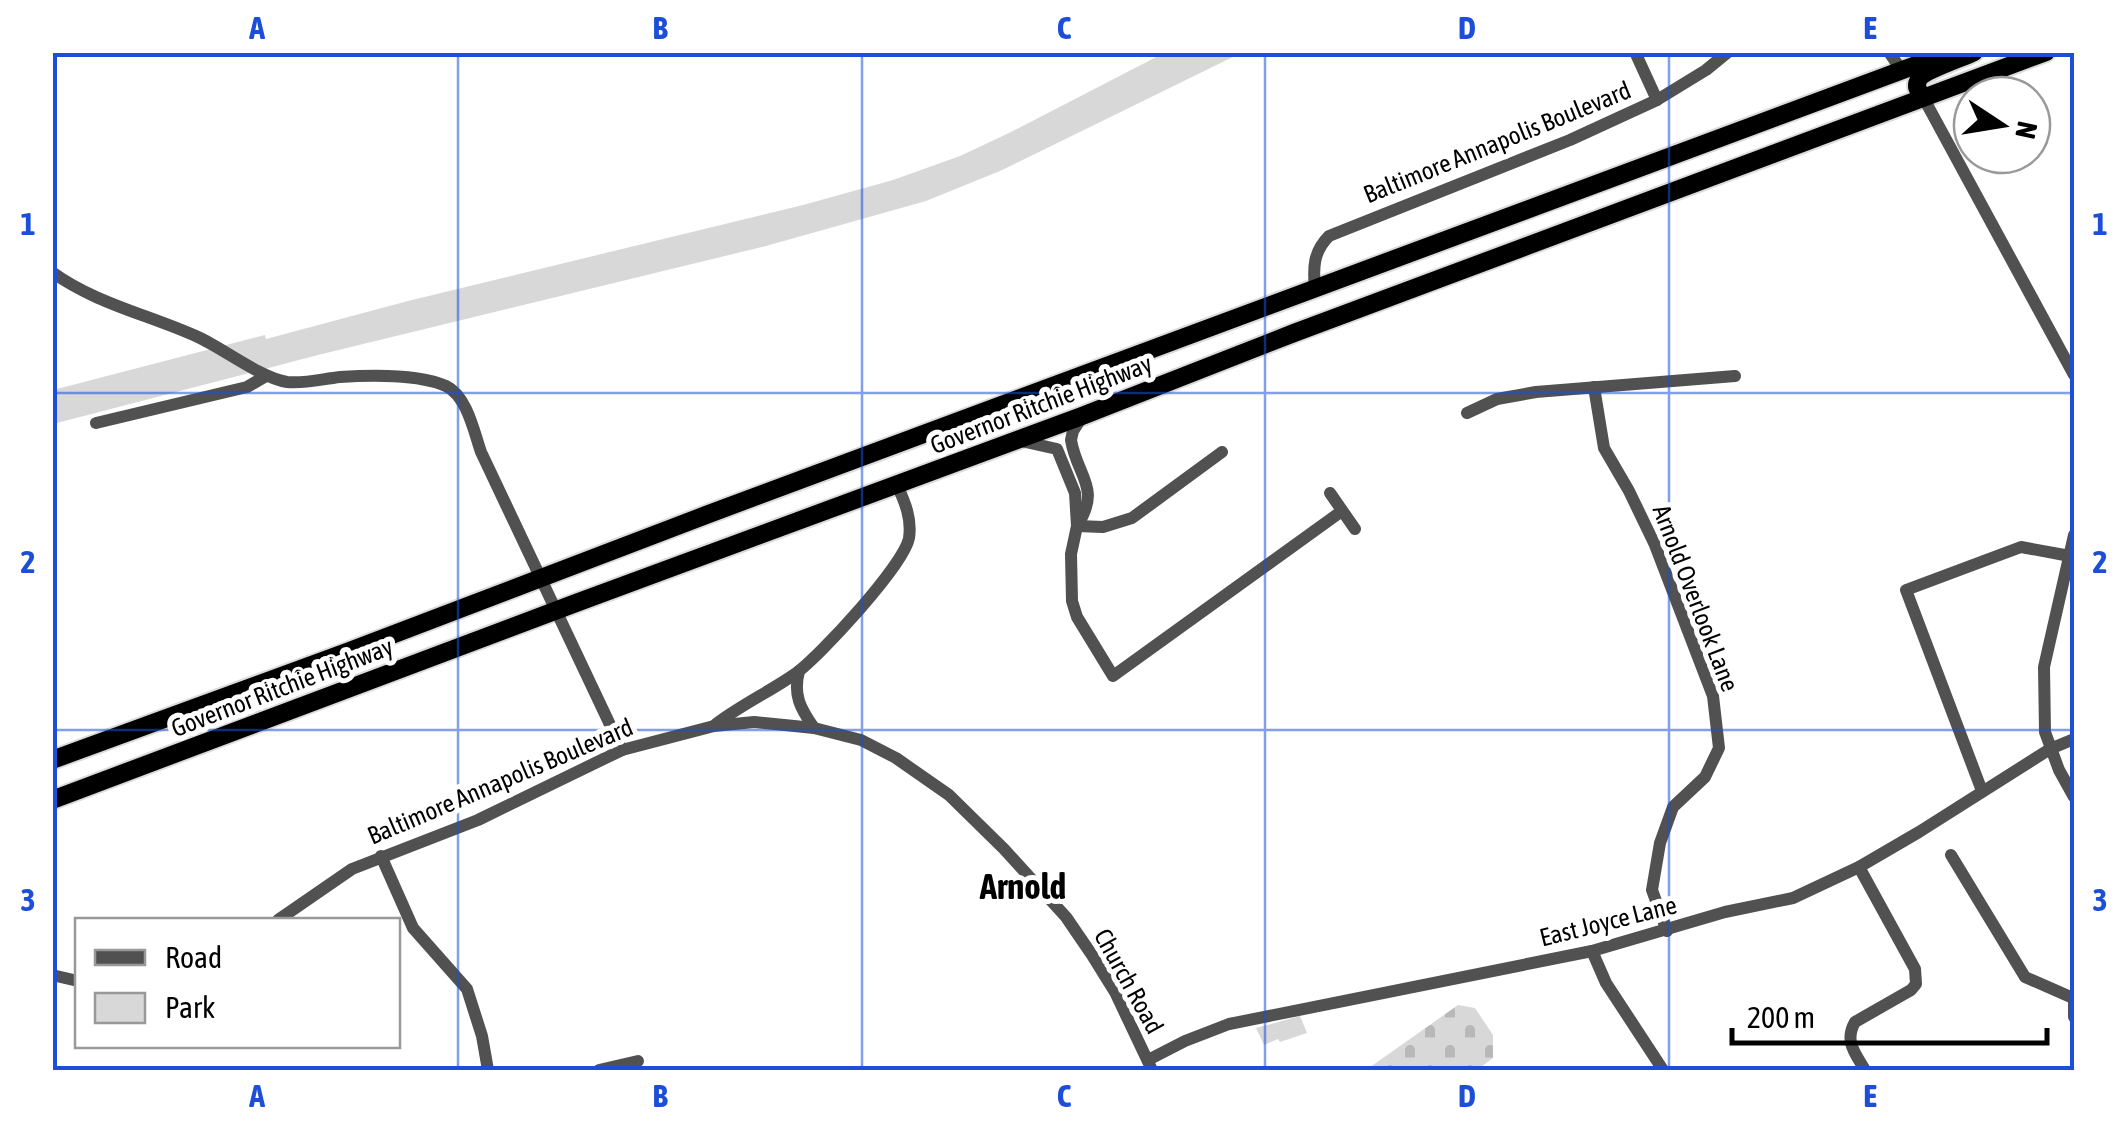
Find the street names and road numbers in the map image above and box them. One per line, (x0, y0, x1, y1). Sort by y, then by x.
street label: Baltimore Annapolis Boulevard (1359, 76, 1635, 208)
street label: Governor Ritchie Highway (926, 349, 1156, 459)
street label: Arnold Overlook Lane (1648, 501, 1744, 695)
street label: Governor Ritchie Highway (167, 632, 397, 742)
street label: Baltimore Annapolis Boulevard (363, 712, 637, 850)
street label: East Joyce Lane (1537, 890, 1679, 952)
street label: Church Road (1089, 924, 1169, 1038)

